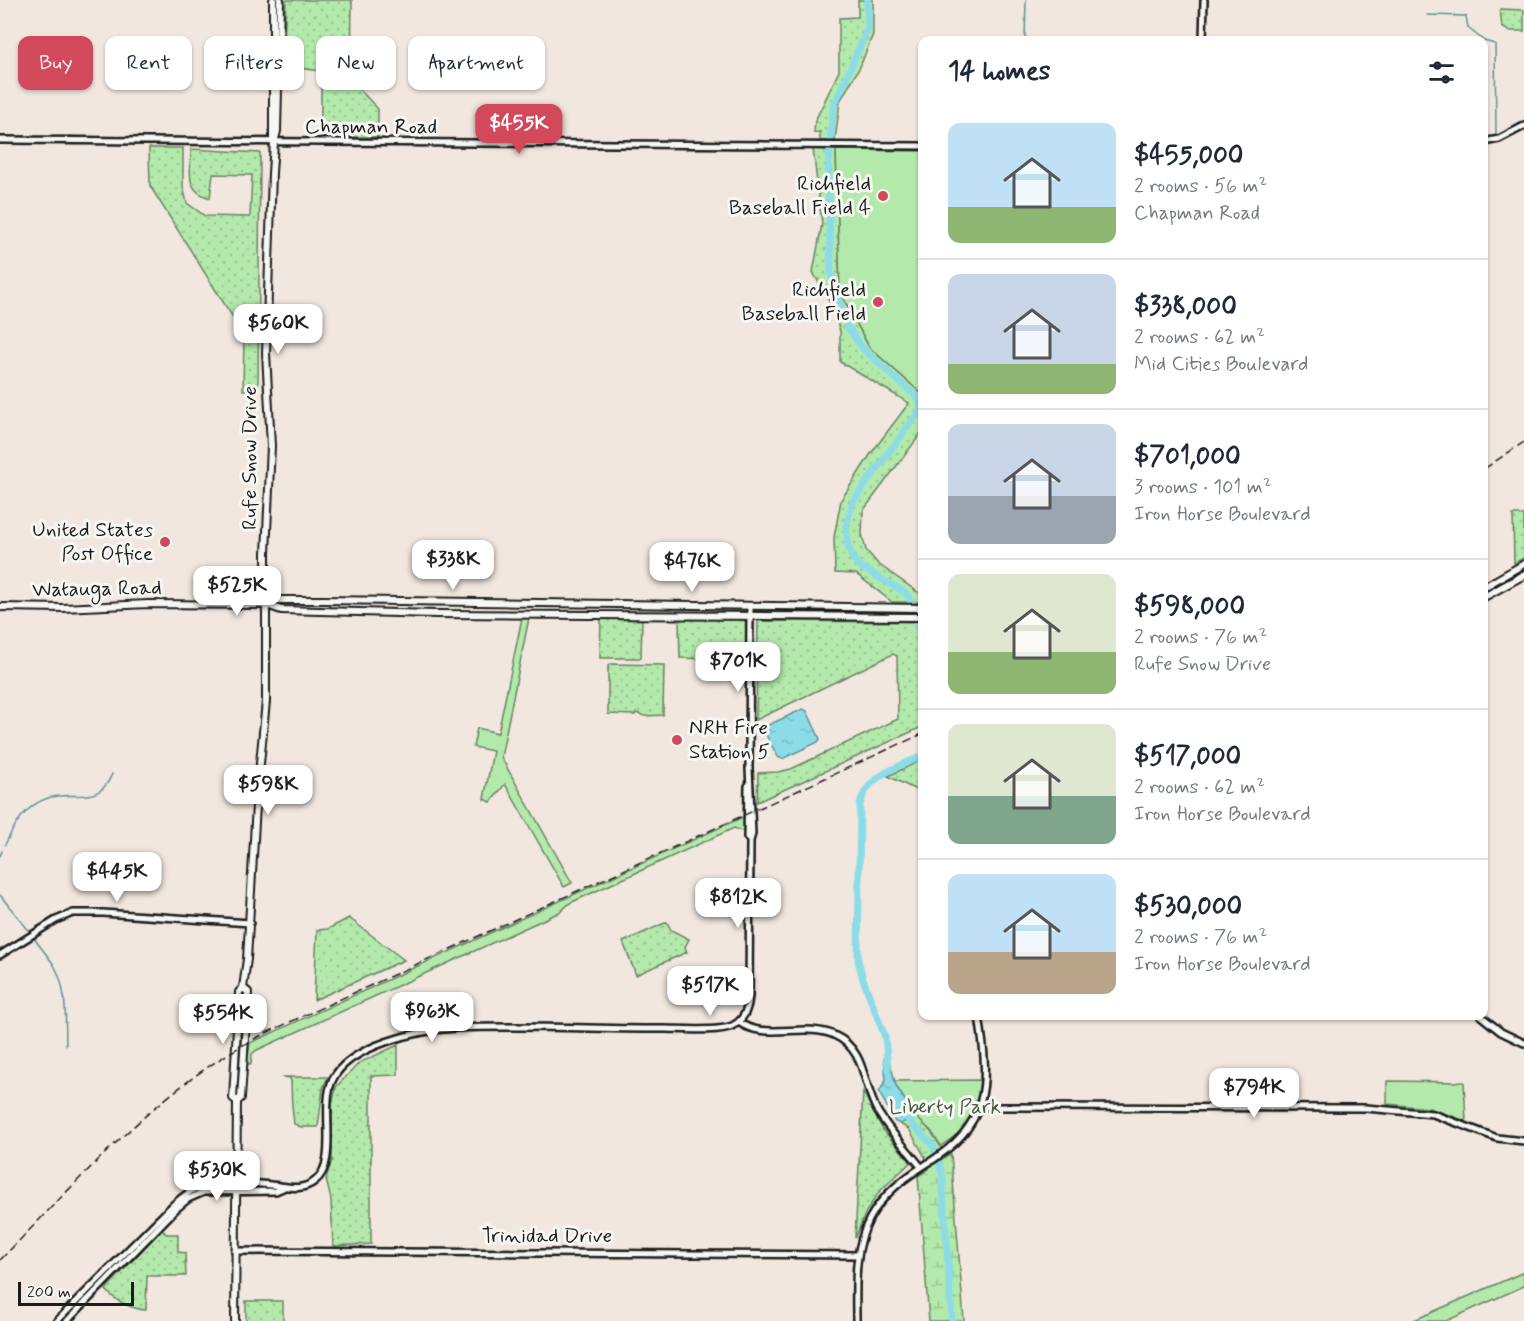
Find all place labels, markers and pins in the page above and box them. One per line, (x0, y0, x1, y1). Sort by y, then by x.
pin: $455K (477, 104, 561, 155)
place label: Richfield Baseball Field 4 (729, 170, 871, 222)
marker: Richfield Baseball Field 4 (876, 189, 890, 203)
place label: Richfield Baseball Field (742, 276, 866, 328)
marker: Richfield Baseball Field (871, 295, 885, 309)
pin: $560K (236, 304, 320, 355)
place label: United States Post Office (32, 516, 153, 568)
marker: United States Post Office (158, 535, 172, 549)
pin: $338K (411, 540, 495, 591)
pin: $476K (650, 542, 734, 593)
pin: $525K (195, 566, 279, 617)
pin: $701K (696, 642, 780, 693)
place label: NRH Fire Station 5 (689, 714, 770, 766)
marker: NRH Fire Station 5 (670, 733, 684, 747)
pin: $598K (226, 765, 310, 816)
pin: $445K (75, 852, 159, 903)
pin: $812K (696, 878, 780, 929)
pin: $517K (668, 966, 752, 1017)
pin: $963K (390, 992, 474, 1043)
pin: $554K (181, 994, 265, 1045)
pin: $794K (1212, 1068, 1296, 1119)
pin: $530K (175, 1151, 259, 1202)

